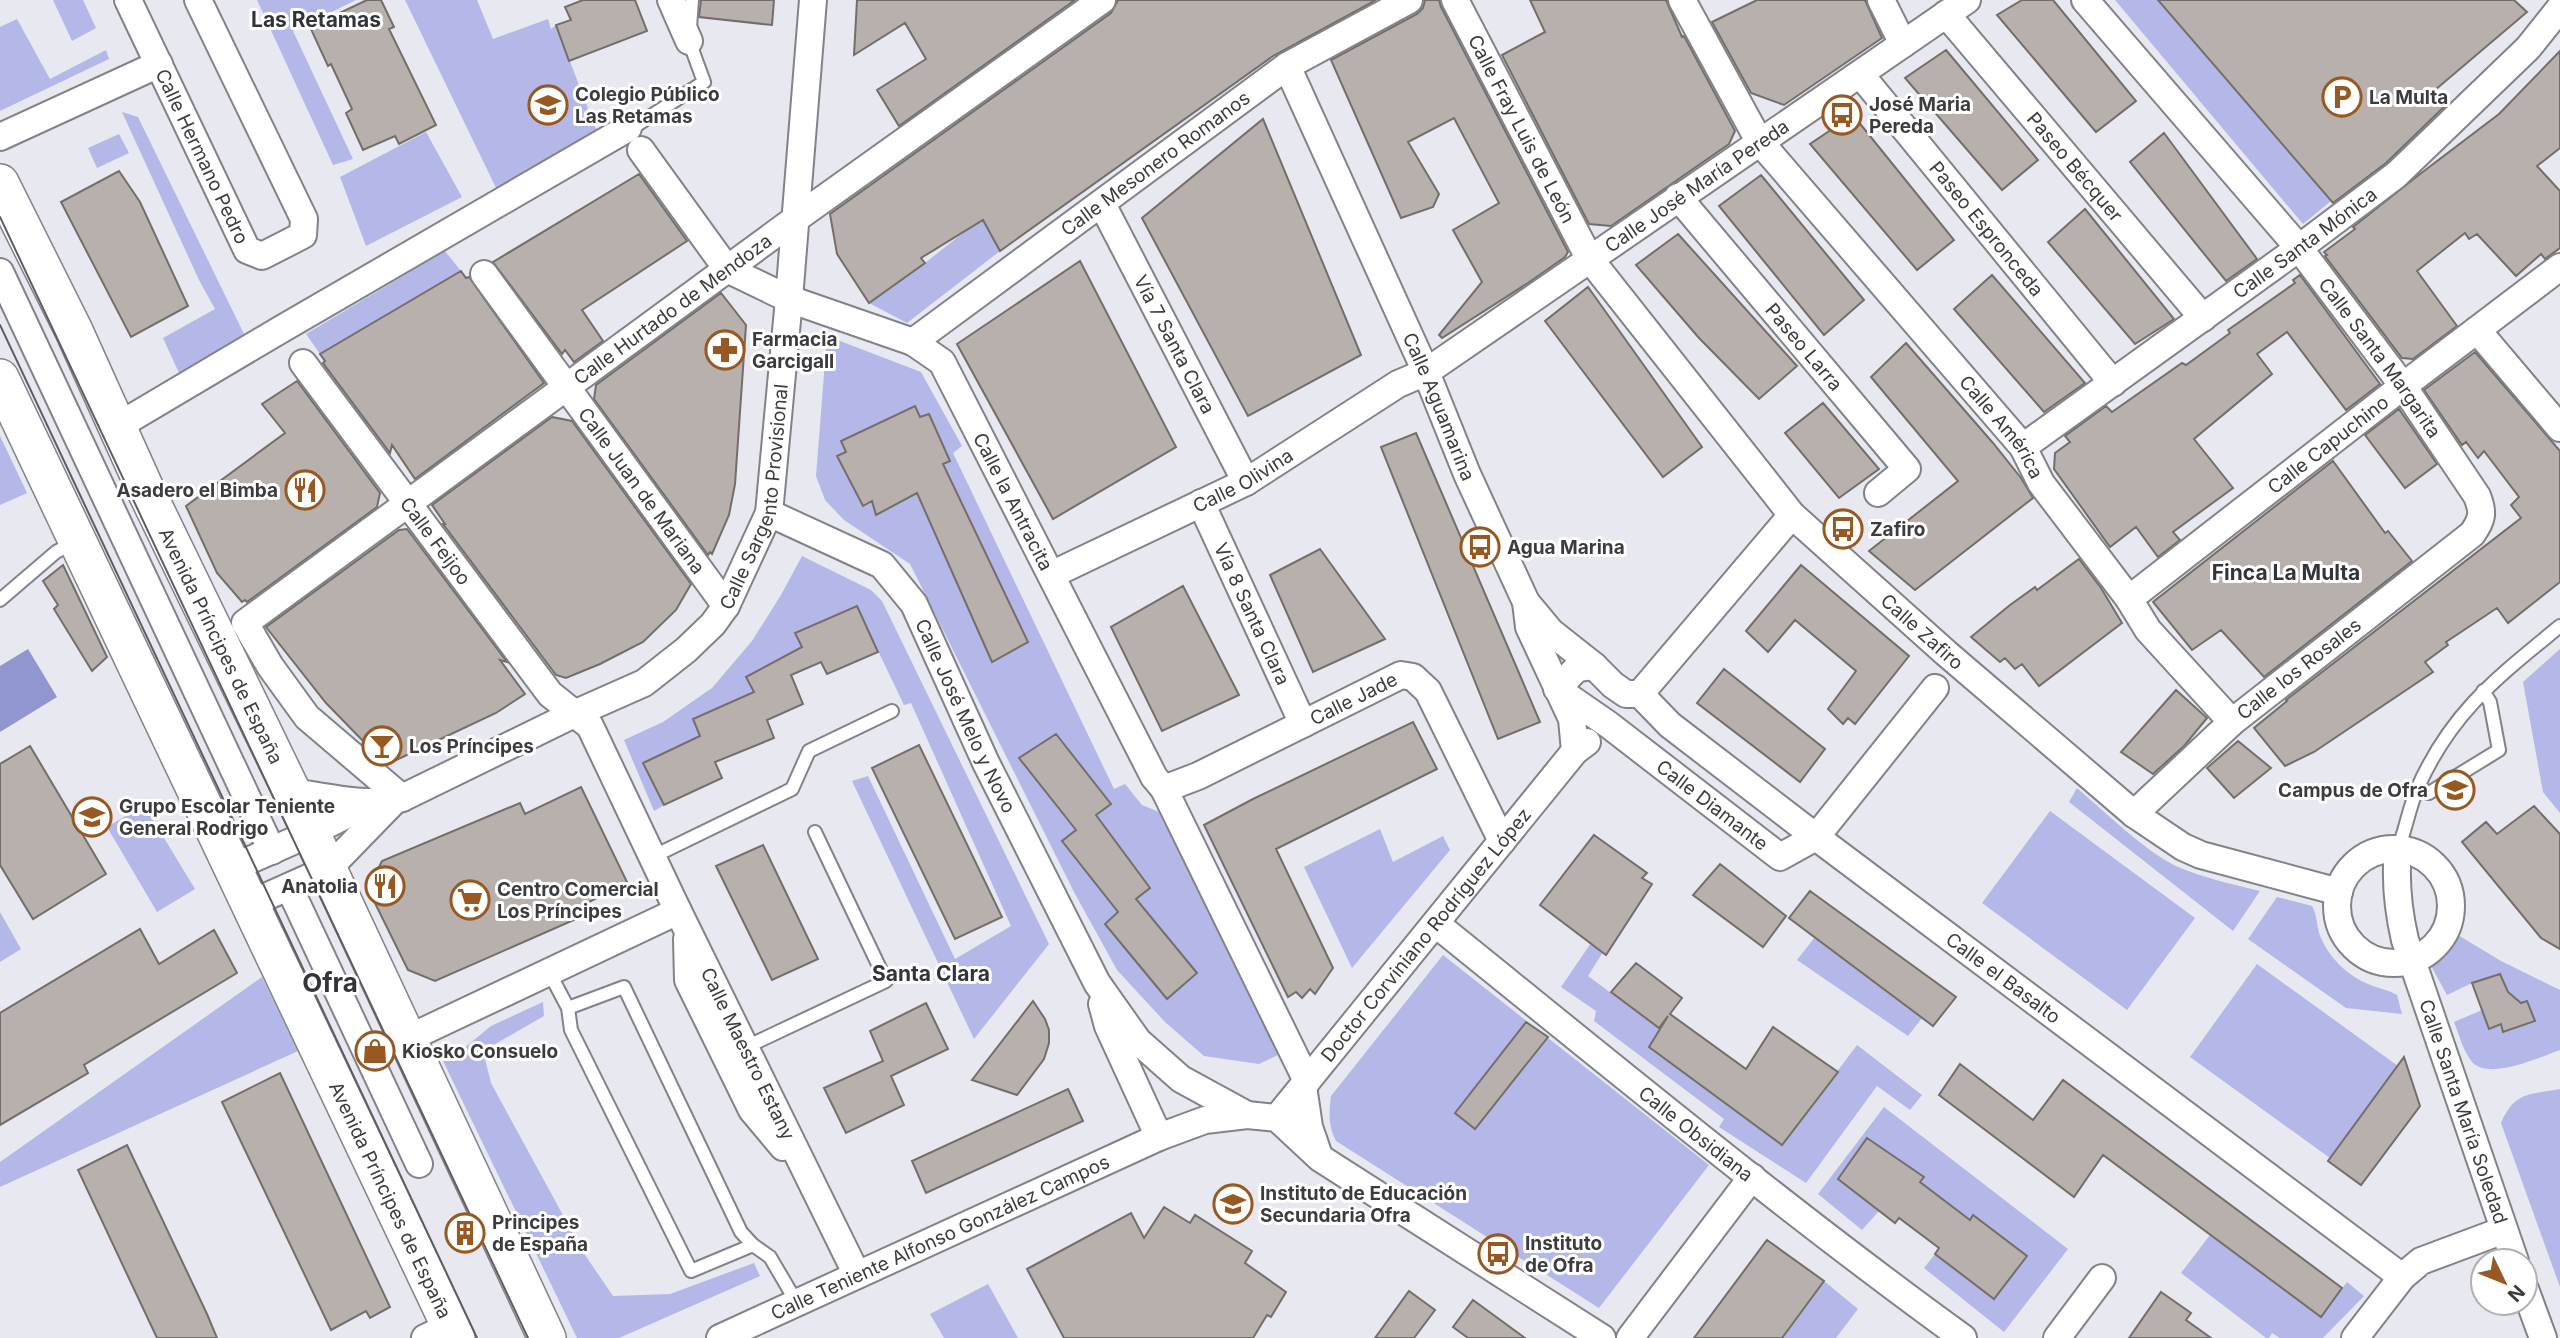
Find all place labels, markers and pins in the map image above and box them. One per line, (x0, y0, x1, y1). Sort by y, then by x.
parking icon: La Multa (2321, 76, 2363, 118)
place label: Colegio Público Las Retamas (575, 83, 720, 128)
school or university icon: Colegio Público Las Retamas (527, 84, 569, 126)
place label: La Multa (2369, 86, 2448, 109)
place label: José Maria Pereda (1869, 93, 1971, 138)
bus stop icon: José Maria Pereda (1821, 94, 1863, 136)
place label: Farmacia Garcigall (752, 328, 837, 373)
pharmacy icon: Farmacia Garcigall (704, 329, 746, 371)
restaurant icon: Asadero el Bimba (284, 469, 326, 511)
place label: Asadero el Bimba (116, 479, 278, 502)
bus stop icon: Zafiro (1822, 508, 1864, 550)
place label: Zafiro (1870, 518, 1925, 541)
bus stop icon: Agua Marina (1459, 526, 1501, 568)
place label: Agua Marina (1507, 536, 1625, 559)
bar icon: Los Príncipes (361, 725, 403, 767)
place label: Los Príncipes (409, 735, 534, 758)
school or university icon: Campus de Ofra (2434, 769, 2476, 811)
place label: Campus de Ofra (2278, 779, 2428, 802)
place label: Grupo Escolar Teniente General Rodrigo (119, 795, 335, 840)
school or university icon: Grupo Escolar Teniente General Rodrigo (71, 796, 113, 838)
restaurant icon: Anatolia (364, 865, 406, 907)
place label: Anatolia (281, 875, 358, 898)
place label: Centro Comercial Los Príncipes (497, 878, 659, 923)
supermarket icon: Centro Comercial Los Príncipes (449, 879, 491, 921)
shop icon: Kiosko Consuelo (354, 1030, 396, 1072)
place label: Kiosko Consuelo (402, 1040, 558, 1063)
place label: Instituto de Educación Secundaria Ofra (1260, 1182, 1467, 1227)
school or university icon: Instituto de Educación Secundaria Ofra (1212, 1183, 1254, 1225)
place label: Principes de España (492, 1211, 588, 1256)
building icon: Principes de España (444, 1212, 486, 1254)
place label: Instituto de Ofra (1525, 1232, 1602, 1277)
bus stop icon: Instituto de Ofra (1477, 1233, 1519, 1275)

